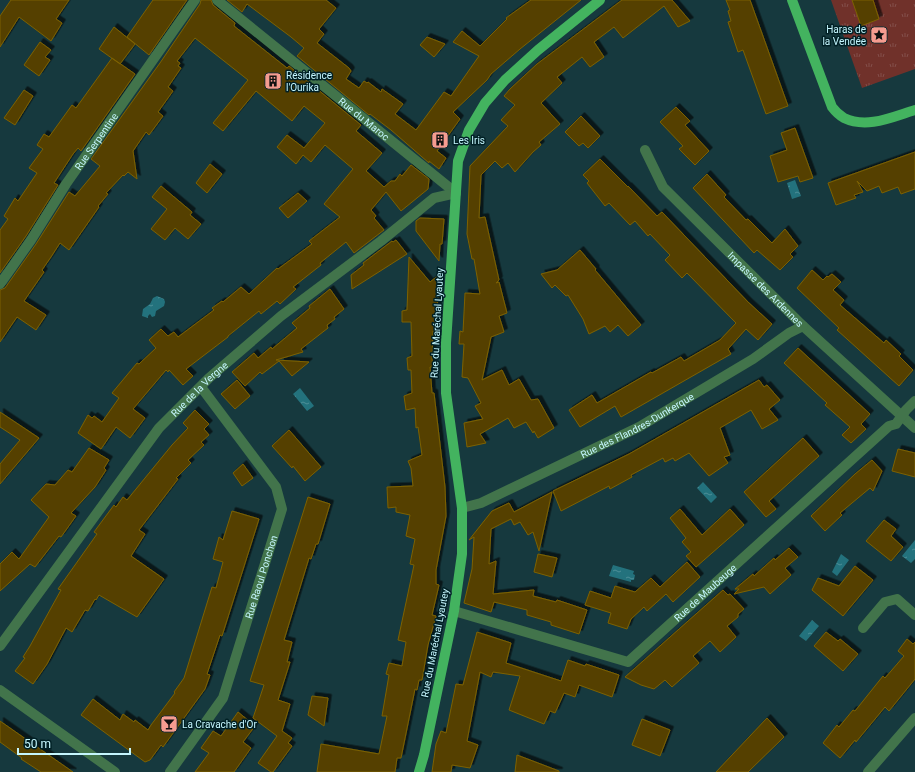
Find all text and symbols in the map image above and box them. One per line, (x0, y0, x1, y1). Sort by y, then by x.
place label: Haras de la Vendée (822, 24, 866, 47)
place icon: Haras de la Vendée (869, 25, 889, 45)
place label: Résidence l'Ourika (286, 70, 332, 93)
building icon: Résidence l'Ourika (263, 71, 283, 91)
street label: Rue du Maroc (337, 95, 391, 142)
street label: Rue Serpentine (72, 111, 120, 172)
building icon: Les Iris (430, 130, 450, 150)
place label: Les Iris (453, 135, 485, 146)
street label: Impasse des Ardennes (726, 249, 806, 329)
street label: Rue du Maréchal Lyautey (429, 267, 445, 378)
street label: Rue de la Vergne (168, 359, 230, 419)
street label: Rue des Flandres-Dunkerque (579, 390, 695, 460)
street label: Rue Raoul Ponchon (243, 534, 279, 620)
street label: Rue de Maubeuge (672, 562, 738, 623)
street label: Rue du Maréchal Lyautey (419, 587, 451, 698)
bar icon: La Cravache d'Or (159, 714, 179, 734)
place label: La Cravache d'Or (182, 719, 257, 730)
scale bar (18, 730, 130, 756)
text: 50 m (24, 737, 51, 751)

